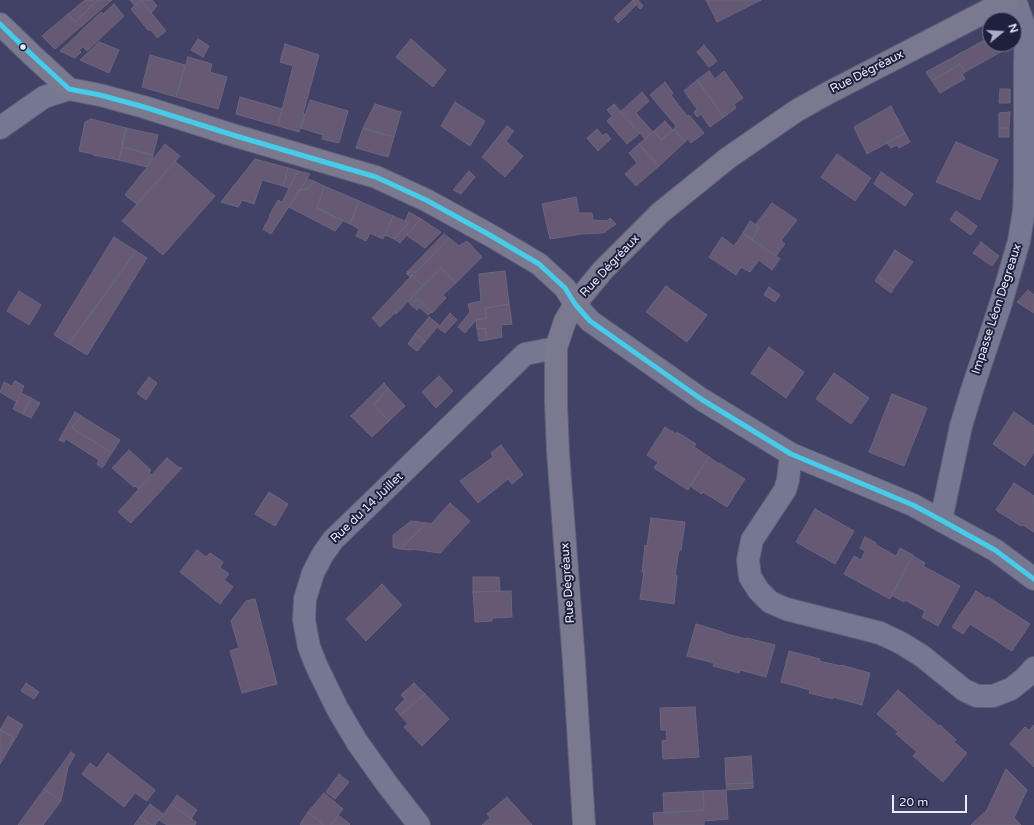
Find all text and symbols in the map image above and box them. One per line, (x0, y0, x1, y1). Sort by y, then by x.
north arrow (982, 12, 1022, 52)
text: N (1005, 22, 1020, 35)
unlabelled marker (18, 42, 28, 52)
street label: Rue Dégréaux (828, 47, 906, 97)
street label: Rue Dégréaux (577, 232, 643, 300)
street label: Impasse Léon Degreaux (969, 242, 1025, 376)
street label: Rue du 14 Juillet (328, 470, 406, 546)
street label: Rue Dégréaux (558, 542, 578, 624)
scale bar (894, 787, 969, 813)
text: 20 m (899, 795, 928, 809)

